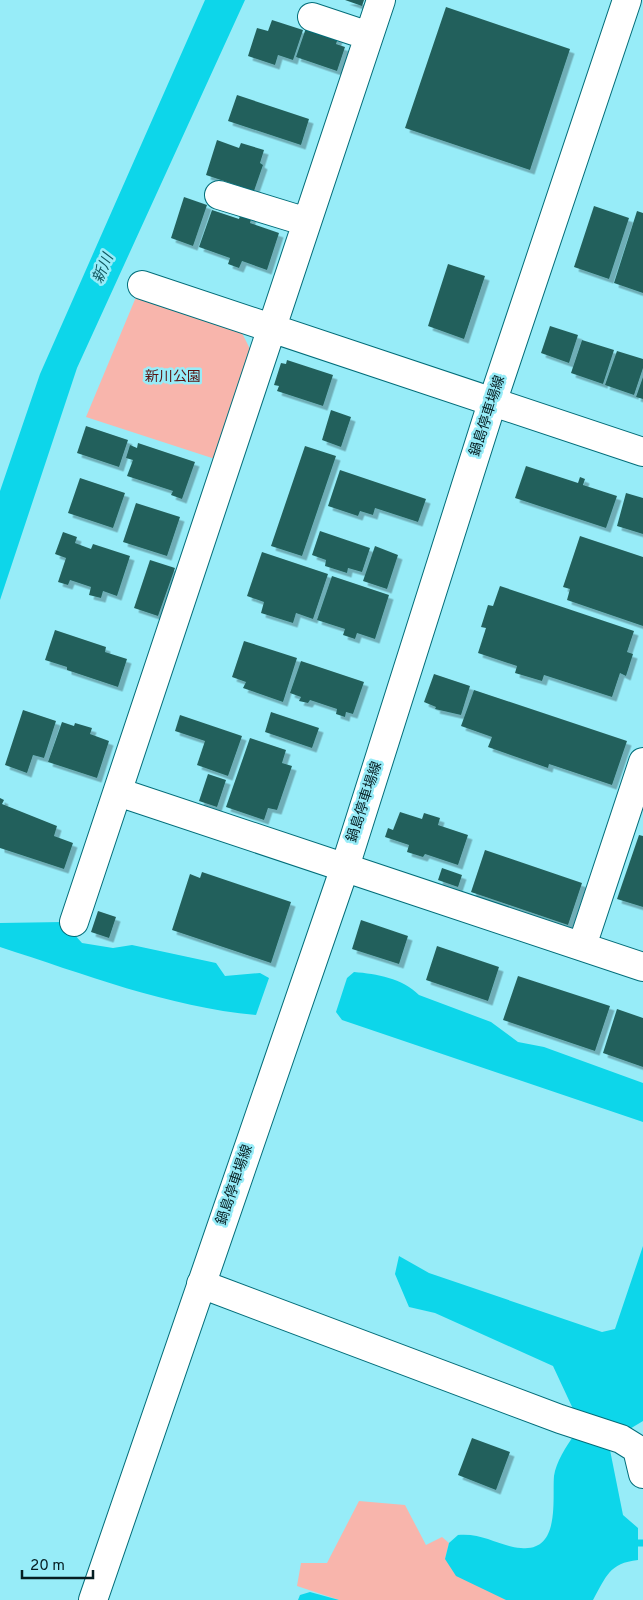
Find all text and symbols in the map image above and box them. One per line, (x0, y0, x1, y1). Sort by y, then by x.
water label: 新川 (89, 250, 119, 287)
park label: 新川公園 (145, 369, 201, 386)
street label: 鍋島停車場線 (467, 373, 509, 459)
street label: 鍋島停車場線 (344, 759, 386, 845)
street label: 鍋島停車場線 (213, 1143, 257, 1227)
scale bar (22, 1548, 94, 1580)
text: 20 m (30, 1557, 65, 1576)

